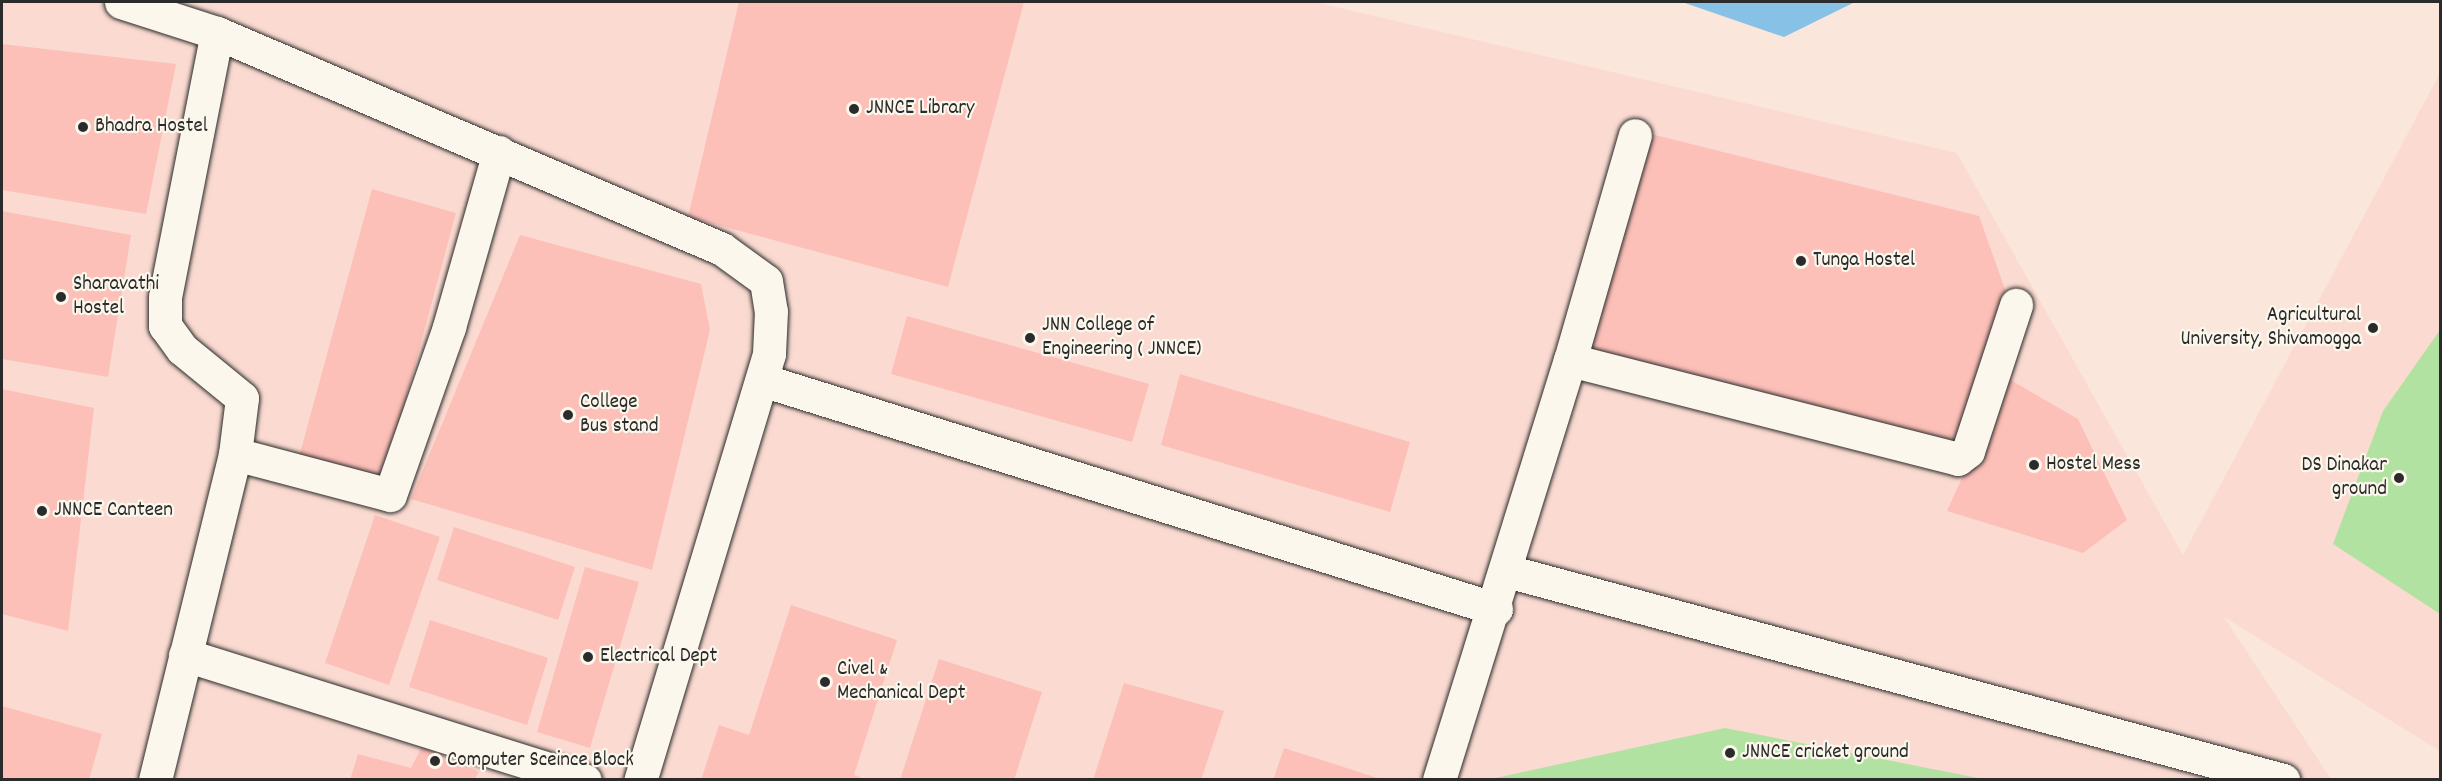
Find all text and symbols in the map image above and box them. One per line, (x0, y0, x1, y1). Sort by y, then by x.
place label: JNNCE Library (866, 96, 975, 122)
marker: JNNCE Library (847, 102, 861, 116)
place label: Bhadra Hostel (95, 114, 208, 140)
marker: Bhadra Hostel (76, 120, 90, 134)
place label: Tunga Hostel (1813, 248, 1915, 274)
marker: Tunga Hostel (1794, 254, 1808, 268)
place label: Sharavathi Hostel (73, 272, 159, 322)
marker: Sharavathi Hostel (54, 290, 68, 304)
place label: Agricultural University, Shivamogga (2180, 303, 2361, 353)
place label: JNN College of Engineering ( JNNCE) (1042, 313, 1201, 363)
marker: Agricultural University, Shivamogga (2366, 321, 2380, 335)
marker: JNN College of Engineering ( JNNCE) (1023, 331, 1037, 345)
place label: College Bus stand (580, 390, 659, 440)
marker: College Bus stand (561, 408, 575, 422)
place label: Hostel Mess (2046, 452, 2141, 478)
place label: DS Dinakar ground (2302, 453, 2387, 503)
marker: Hostel Mess (2027, 458, 2041, 472)
marker: DS Dinakar ground (2392, 471, 2406, 485)
place label: JNNCE Canteen (54, 498, 173, 524)
marker: JNNCE Canteen (35, 504, 49, 518)
place label: Electrical Dept (600, 644, 717, 670)
marker: Electrical Dept (581, 650, 595, 664)
place label: Civel & Mechanical Dept (837, 657, 966, 707)
marker: Civel & Mechanical Dept (818, 675, 832, 689)
place label: JNNCE cricket ground (1742, 740, 1909, 766)
marker: JNNCE cricket ground (1723, 746, 1737, 760)
place label: Computer Sceince Block (447, 748, 634, 774)
marker: Computer Sceince Block (428, 754, 442, 768)

